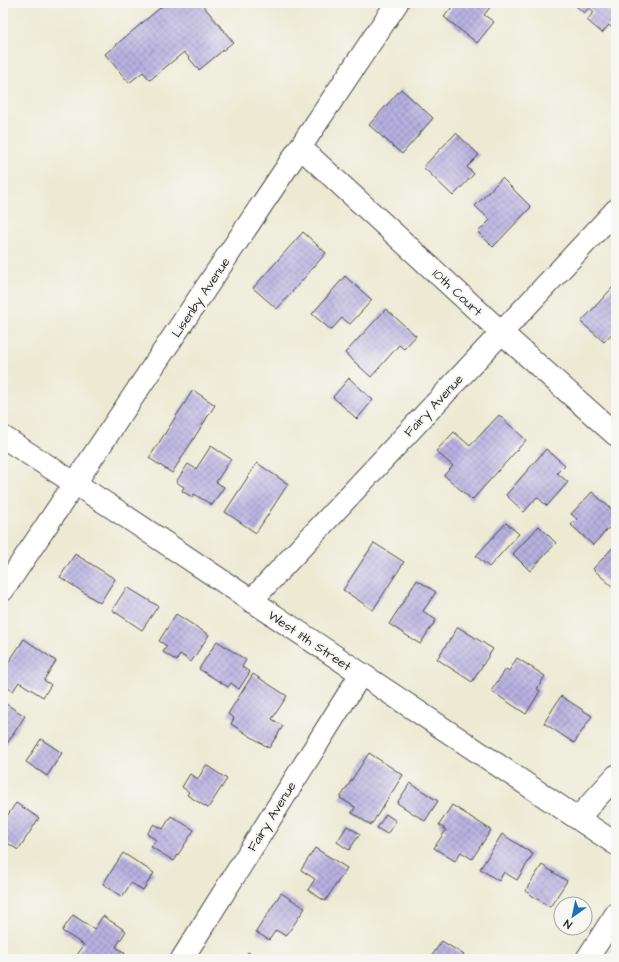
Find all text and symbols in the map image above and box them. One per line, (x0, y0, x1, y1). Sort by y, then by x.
street label: Lisenby Avenue (167, 254, 235, 342)
street label: 10th Court (428, 265, 487, 321)
street label: Fairy Avenue (400, 371, 468, 442)
street label: West 11th Street (264, 606, 355, 676)
street label: Fairy Avenue (243, 778, 301, 855)
north arrow (553, 896, 593, 936)
text: N (561, 916, 575, 932)

